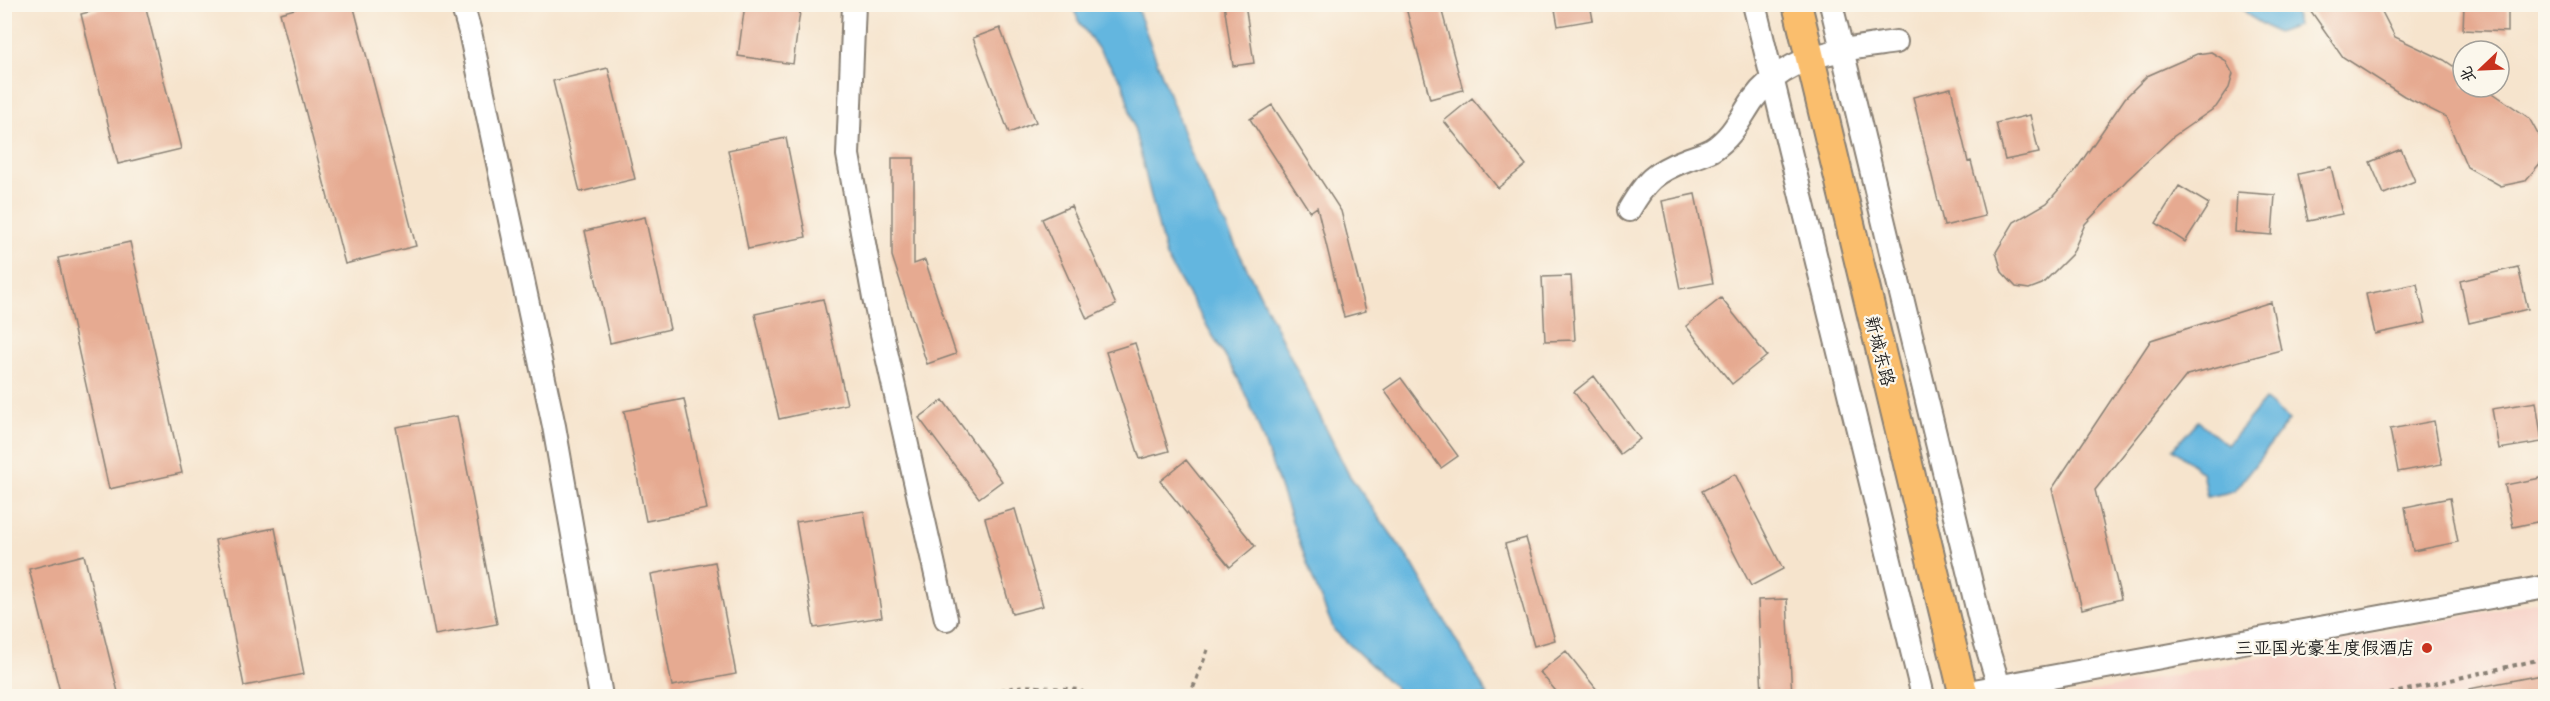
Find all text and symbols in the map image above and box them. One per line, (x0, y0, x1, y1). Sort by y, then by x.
north arrow (2451, 39, 2511, 99)
text: 北 (2452, 63, 2480, 87)
street label: 新城东路 (1860, 312, 1903, 389)
place label: 三亚国光豪生度假酒店 (2235, 633, 2415, 660)
marker: 三亚国光豪生度假酒店 (2420, 641, 2434, 655)

